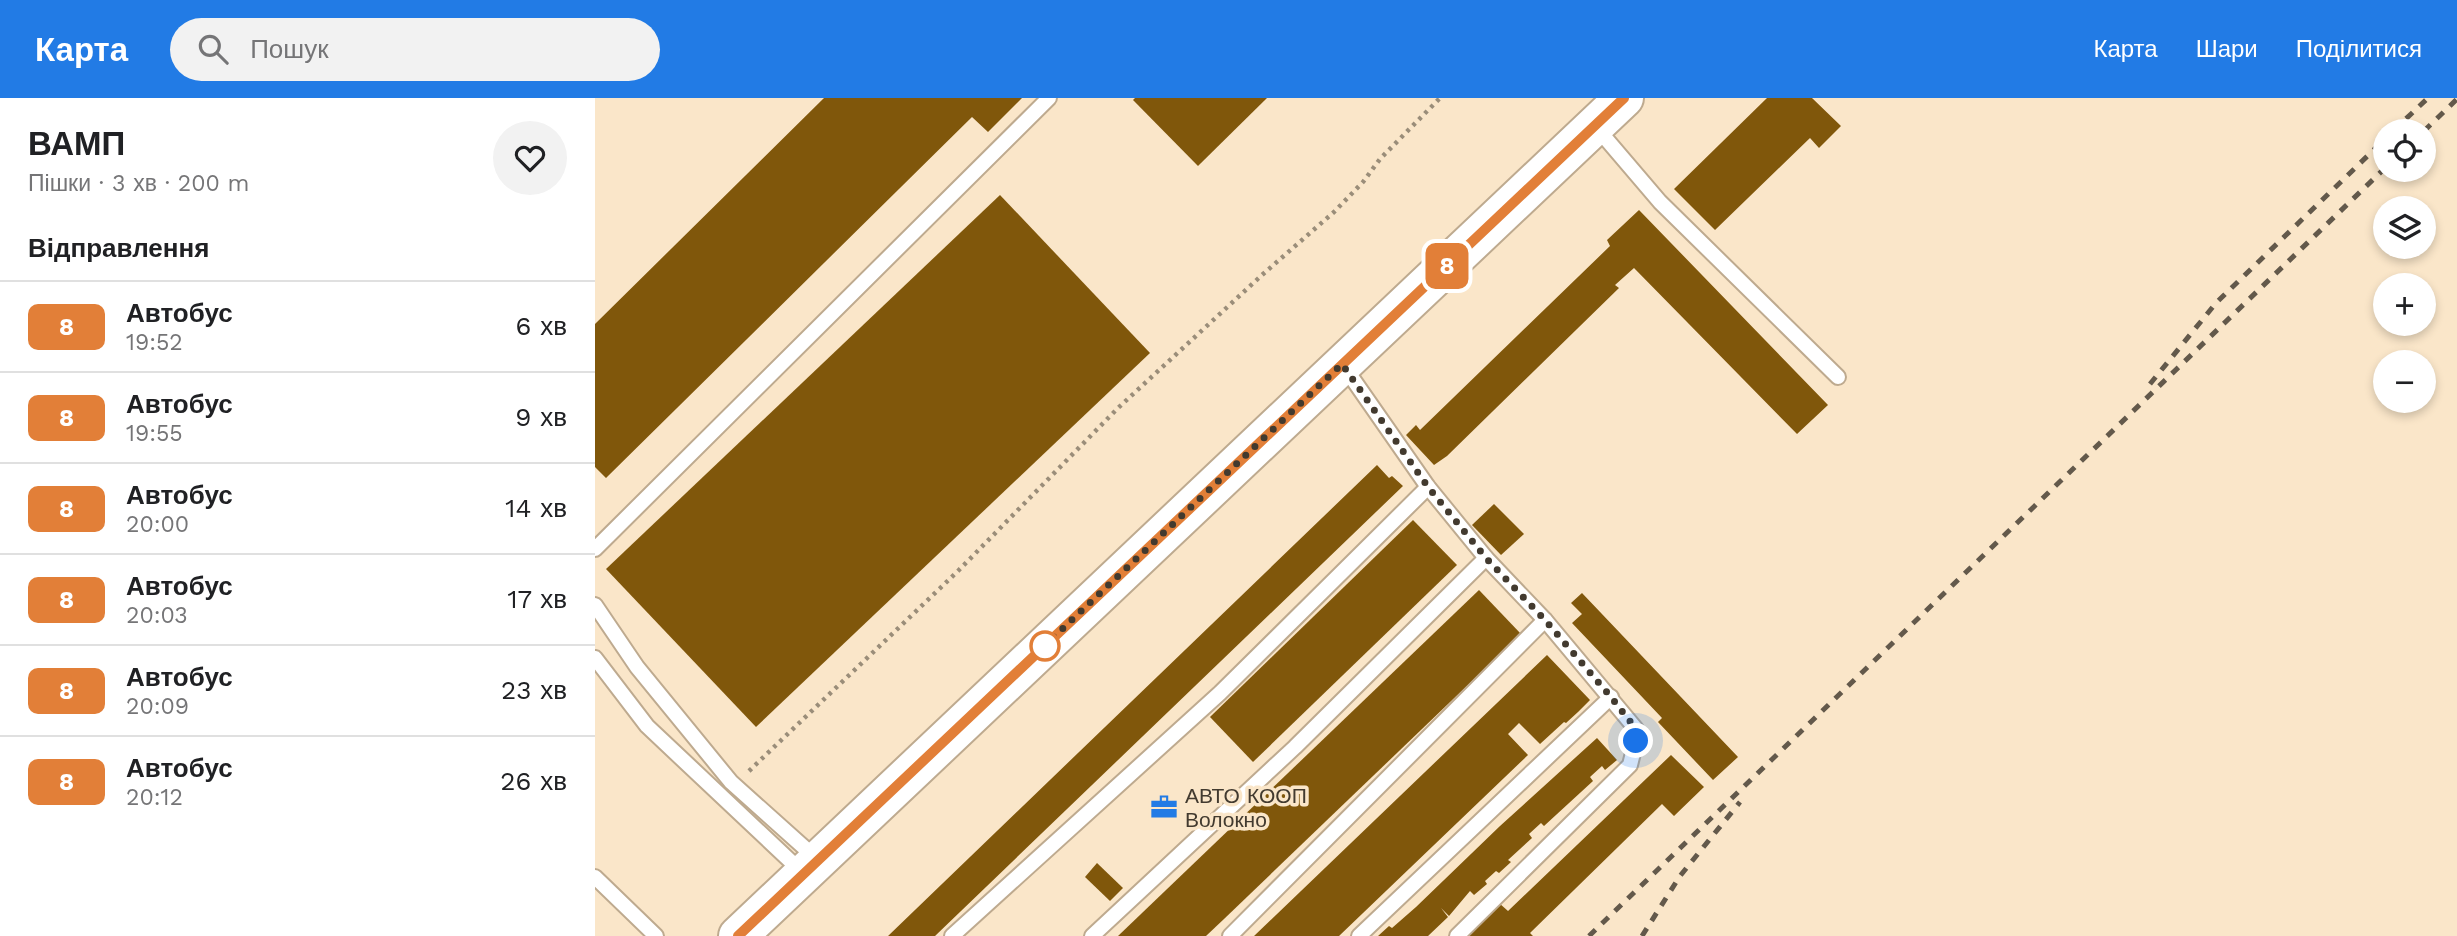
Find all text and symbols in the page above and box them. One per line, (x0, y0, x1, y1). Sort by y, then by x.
search box (170, 18, 660, 81)
text: Карта (35, 30, 128, 69)
icon: search (194, 30, 232, 68)
text: Пошук (250, 34, 329, 64)
text: Карта (2093, 35, 2158, 63)
text: Шари (2196, 35, 2258, 63)
text: Поділитися (2296, 35, 2422, 63)
map controls (2373, 119, 2436, 413)
button: locate (2373, 119, 2436, 182)
button: heart (493, 121, 567, 195)
text: ВАМП (28, 124, 125, 163)
text: Пішки · 3 хв · 200 m (28, 170, 250, 197)
button: layers (2373, 196, 2436, 259)
text: Відправлення (28, 233, 209, 263)
line badge: 8 (1424, 243, 1470, 289)
text: 8 (1439, 252, 1455, 280)
button: + (2373, 273, 2436, 336)
text: Автобус (126, 298, 233, 328)
text: 6 хв (516, 311, 567, 341)
text: 8 (59, 313, 74, 341)
text: 19:52 (126, 329, 183, 356)
button: − (2373, 350, 2436, 413)
text: Автобус (126, 389, 233, 419)
text: 9 хв (515, 402, 567, 432)
text: 8 (59, 404, 74, 432)
text: 19:55 (126, 420, 183, 447)
text: Автобус (126, 480, 233, 510)
text: 14 хв (505, 493, 567, 523)
text: 8 (59, 495, 74, 523)
text: 20:00 (126, 511, 189, 538)
text: Автобус (126, 571, 233, 601)
text: 17 хв (507, 584, 567, 614)
text: 8 (59, 586, 74, 614)
text: 20:03 (126, 602, 188, 629)
unlabelled marker (1030, 631, 1060, 661)
text: Автобус (126, 662, 233, 692)
text: 23 хв (501, 675, 567, 705)
text: 8 (59, 677, 74, 705)
text: 20:09 (126, 693, 189, 720)
your location (1618, 723, 1653, 758)
text: Автобус (126, 753, 233, 783)
text: 26 хв (500, 766, 567, 796)
text: 8 (59, 768, 74, 796)
place label: АВТО КООП Волокно (1185, 783, 1307, 832)
text: 20:12 (126, 784, 183, 811)
office icon: АВТО КООП Волокно (1149, 792, 1179, 822)

